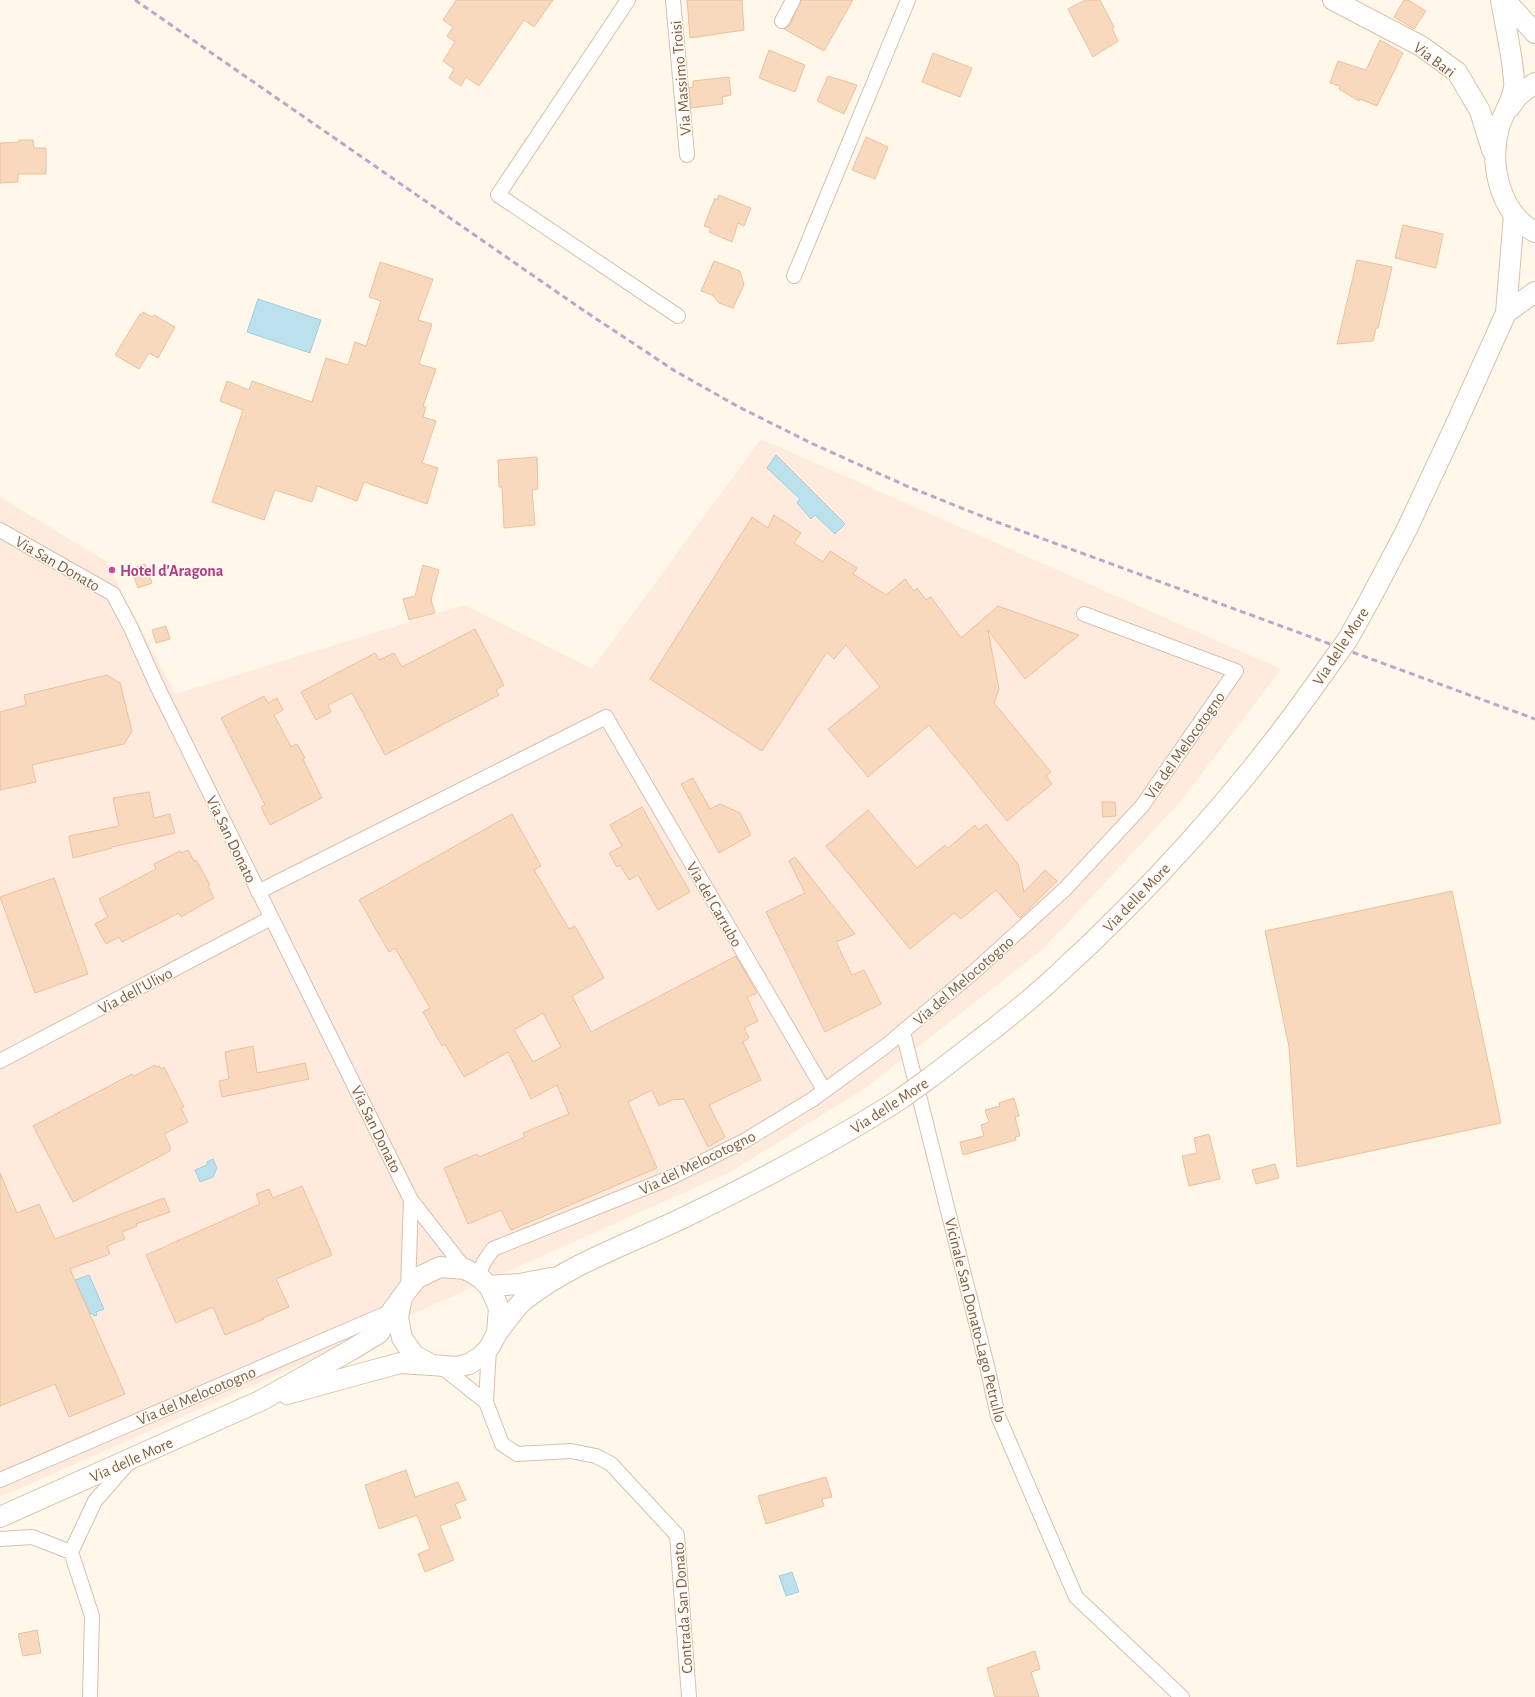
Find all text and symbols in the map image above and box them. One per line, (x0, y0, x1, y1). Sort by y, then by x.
street label: Via Massimo Troisi (668, 20, 694, 136)
street label: Via Bari (1410, 39, 1458, 81)
street label: Via San Donato (12, 533, 103, 595)
place label: Hotel d'Aragona (120, 563, 224, 579)
marker: Hotel d'Aragona (107, 565, 117, 575)
street label: Via delle More (1310, 605, 1372, 688)
street label: Via del Melocotogno (1142, 689, 1228, 802)
street label: Via San Donato (203, 793, 259, 886)
street label: Via del Carrubo (683, 859, 745, 950)
street label: Via delle More (1100, 860, 1173, 935)
street label: Via del Melocotogno (910, 933, 1017, 1029)
street label: Via dell'Ulivo (96, 965, 175, 1017)
street label: Via delle More (848, 1075, 931, 1137)
street label: Via San Donato (348, 1083, 404, 1176)
street label: Via del Melocotogno (637, 1128, 758, 1198)
street label: Vicinale San Donato-Lago Petrullo (942, 1216, 1008, 1424)
street label: Via del Melocotogno (135, 1364, 258, 1428)
street label: Via delle More (87, 1434, 175, 1485)
street label: Contrada San Donato (670, 1542, 696, 1674)

